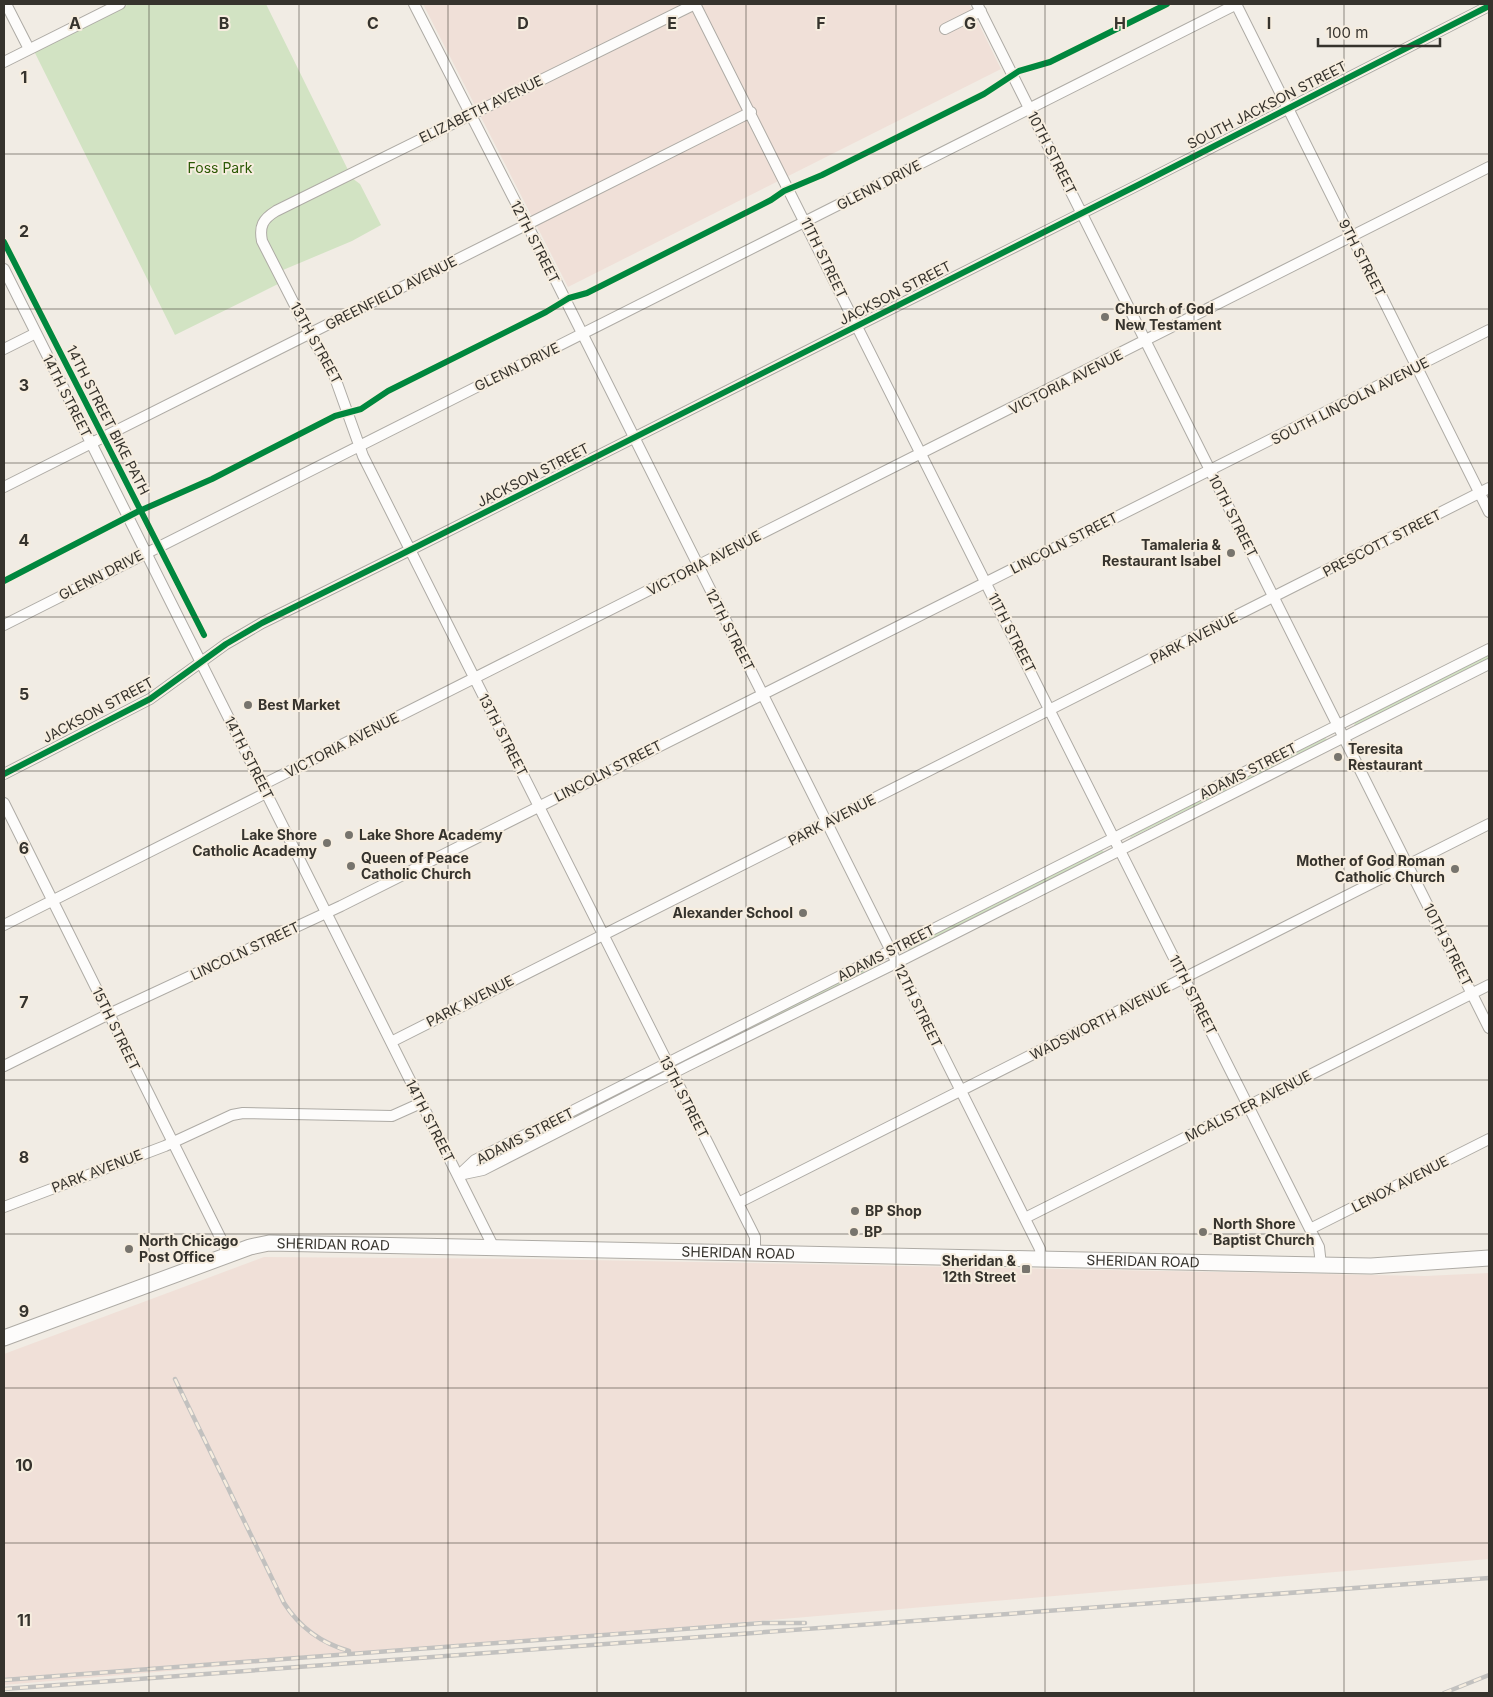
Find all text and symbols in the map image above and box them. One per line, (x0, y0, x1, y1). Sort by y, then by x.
text: A (69, 13, 81, 33)
text: B (219, 13, 229, 33)
text: C (367, 13, 379, 33)
text: D (517, 13, 529, 33)
text: E (667, 13, 677, 33)
text: F (816, 13, 826, 33)
text: G (964, 13, 976, 33)
text: H (1114, 13, 1126, 33)
text: I (1267, 13, 1271, 33)
scale bar (1318, 15, 1440, 47)
text: 100 m (1326, 23, 1368, 42)
street label: SOUTH JACKSON STREET (1184, 57, 1349, 152)
text: 1 (21, 67, 27, 87)
street label: ELIZABETH AVENUE (416, 71, 545, 146)
street label: 10TH STREET (1024, 108, 1081, 197)
street label: GLENN DRIVE (834, 156, 924, 213)
park label: Foss Park (188, 159, 253, 176)
street label: 12TH STREET (507, 198, 564, 286)
street label: 11TH STREET (798, 215, 851, 301)
street label: 9TH STREET (1336, 216, 1389, 299)
text: 2 (19, 221, 29, 241)
street label: GREENFIELD AVENUE (322, 252, 459, 333)
street label: JACKSON STREET (836, 257, 954, 328)
street label: 13TH STREET (287, 299, 346, 387)
place label: Church of God New Testament (1115, 300, 1222, 333)
marker: Church of God New Testament (1099, 311, 1111, 323)
street label: GLENN DRIVE (471, 339, 562, 395)
street label: 14TH STREET BIKE PATH (63, 342, 154, 497)
street label: VICTORIA AVENUE (1006, 345, 1126, 418)
street label: 14TH STREET (39, 351, 96, 440)
street label: SOUTH LINCOLN AVENUE (1268, 353, 1432, 448)
text: 3 (19, 375, 29, 395)
street label: JACKSON STREET (474, 439, 592, 510)
street label: 10TH STREET (1205, 471, 1262, 560)
street label: PRESCOTT STREET (1320, 505, 1444, 580)
street label: LINCOLN STREET (1007, 508, 1120, 577)
street label: VICTORIA AVENUE (644, 526, 764, 599)
text: 4 (19, 530, 30, 550)
place label: Tamaleria & Restaurant Isabel (1102, 536, 1222, 569)
street label: GLENN DRIVE (56, 546, 146, 603)
marker: Tamaleria & Restaurant Isabel (1225, 547, 1237, 559)
street label: 12TH STREET (702, 586, 759, 674)
street label: 11TH STREET (985, 590, 1040, 676)
street label: PARK AVENUE (1147, 608, 1240, 667)
street label: JACKSON STREET (39, 673, 156, 746)
text: 5 (19, 684, 29, 704)
street label: 13TH STREET (475, 691, 532, 779)
place label: Best Market (258, 696, 340, 713)
marker: Best Market (242, 699, 254, 711)
street label: VICTORIA AVENUE (282, 708, 402, 781)
street label: 14TH STREET (221, 713, 278, 802)
street label: LINCOLN STREET (551, 736, 664, 805)
street label: ADAMS STREET (1196, 739, 1299, 803)
place label: Teresita Restaurant (1348, 740, 1423, 773)
marker: Teresita Restaurant (1332, 751, 1344, 763)
street label: PARK AVENUE (785, 790, 878, 849)
place label: Lake Shore Catholic Academy (192, 826, 318, 859)
place label: Lake Shore Academy (359, 826, 503, 843)
marker: Lake Shore Academy (343, 829, 355, 841)
marker: Lake Shore Catholic Academy (321, 837, 333, 849)
text: 6 (19, 838, 29, 858)
place label: Queen of Peace Catholic Church (361, 849, 471, 882)
place label: Mother of God Roman Catholic Church (1296, 852, 1445, 885)
marker: Queen of Peace Catholic Church (345, 860, 357, 872)
marker: Mother of God Roman Catholic Church (1449, 863, 1461, 875)
street label: 10TH STREET (1420, 900, 1477, 989)
place label: Alexander School (672, 904, 793, 921)
marker: Alexander School (797, 907, 809, 919)
street label: LINCOLN STREET (188, 918, 302, 983)
street label: ADAMS STREET (834, 921, 937, 985)
street label: 11TH STREET (1166, 952, 1221, 1038)
street label: 12TH STREET (891, 961, 946, 1050)
street label: PARK AVENUE (423, 971, 516, 1030)
street label: WADSWORTH AVENUE (1027, 978, 1173, 1063)
street label: 15TH STREET (89, 984, 144, 1073)
text: 7 (19, 992, 29, 1012)
street label: 13TH STREET (656, 1053, 713, 1141)
street label: MCALISTER AVENUE (1182, 1066, 1314, 1145)
street label: 14TH STREET (402, 1076, 459, 1165)
street label: ADAMS STREET (473, 1104, 576, 1168)
street label: PARK AVENUE (49, 1145, 145, 1196)
text: 8 (19, 1147, 29, 1167)
street label: LENOX AVENUE (1348, 1152, 1451, 1215)
place label: BP Shop (865, 1202, 922, 1219)
marker: BP Shop (849, 1205, 861, 1217)
place label: North Shore Baptist Church (1213, 1215, 1315, 1248)
place label: BP (864, 1223, 882, 1240)
marker: BP (848, 1226, 860, 1238)
marker: North Shore Baptist Church (1197, 1226, 1209, 1238)
place label: North Chicago Post Office (139, 1232, 239, 1265)
street label: SHERIDAN ROAD (276, 1234, 390, 1254)
marker: North Chicago Post Office (123, 1243, 135, 1255)
street label: SHERIDAN ROAD (681, 1243, 795, 1262)
street label: SHERIDAN ROAD (1086, 1251, 1200, 1270)
place label: Sheridan & 12th Street (942, 1252, 1017, 1285)
marker: Sheridan & 12th Street (1020, 1263, 1032, 1275)
text: 9 (19, 1301, 29, 1321)
text: 10 (15, 1455, 33, 1475)
text: 11 (17, 1610, 31, 1630)

